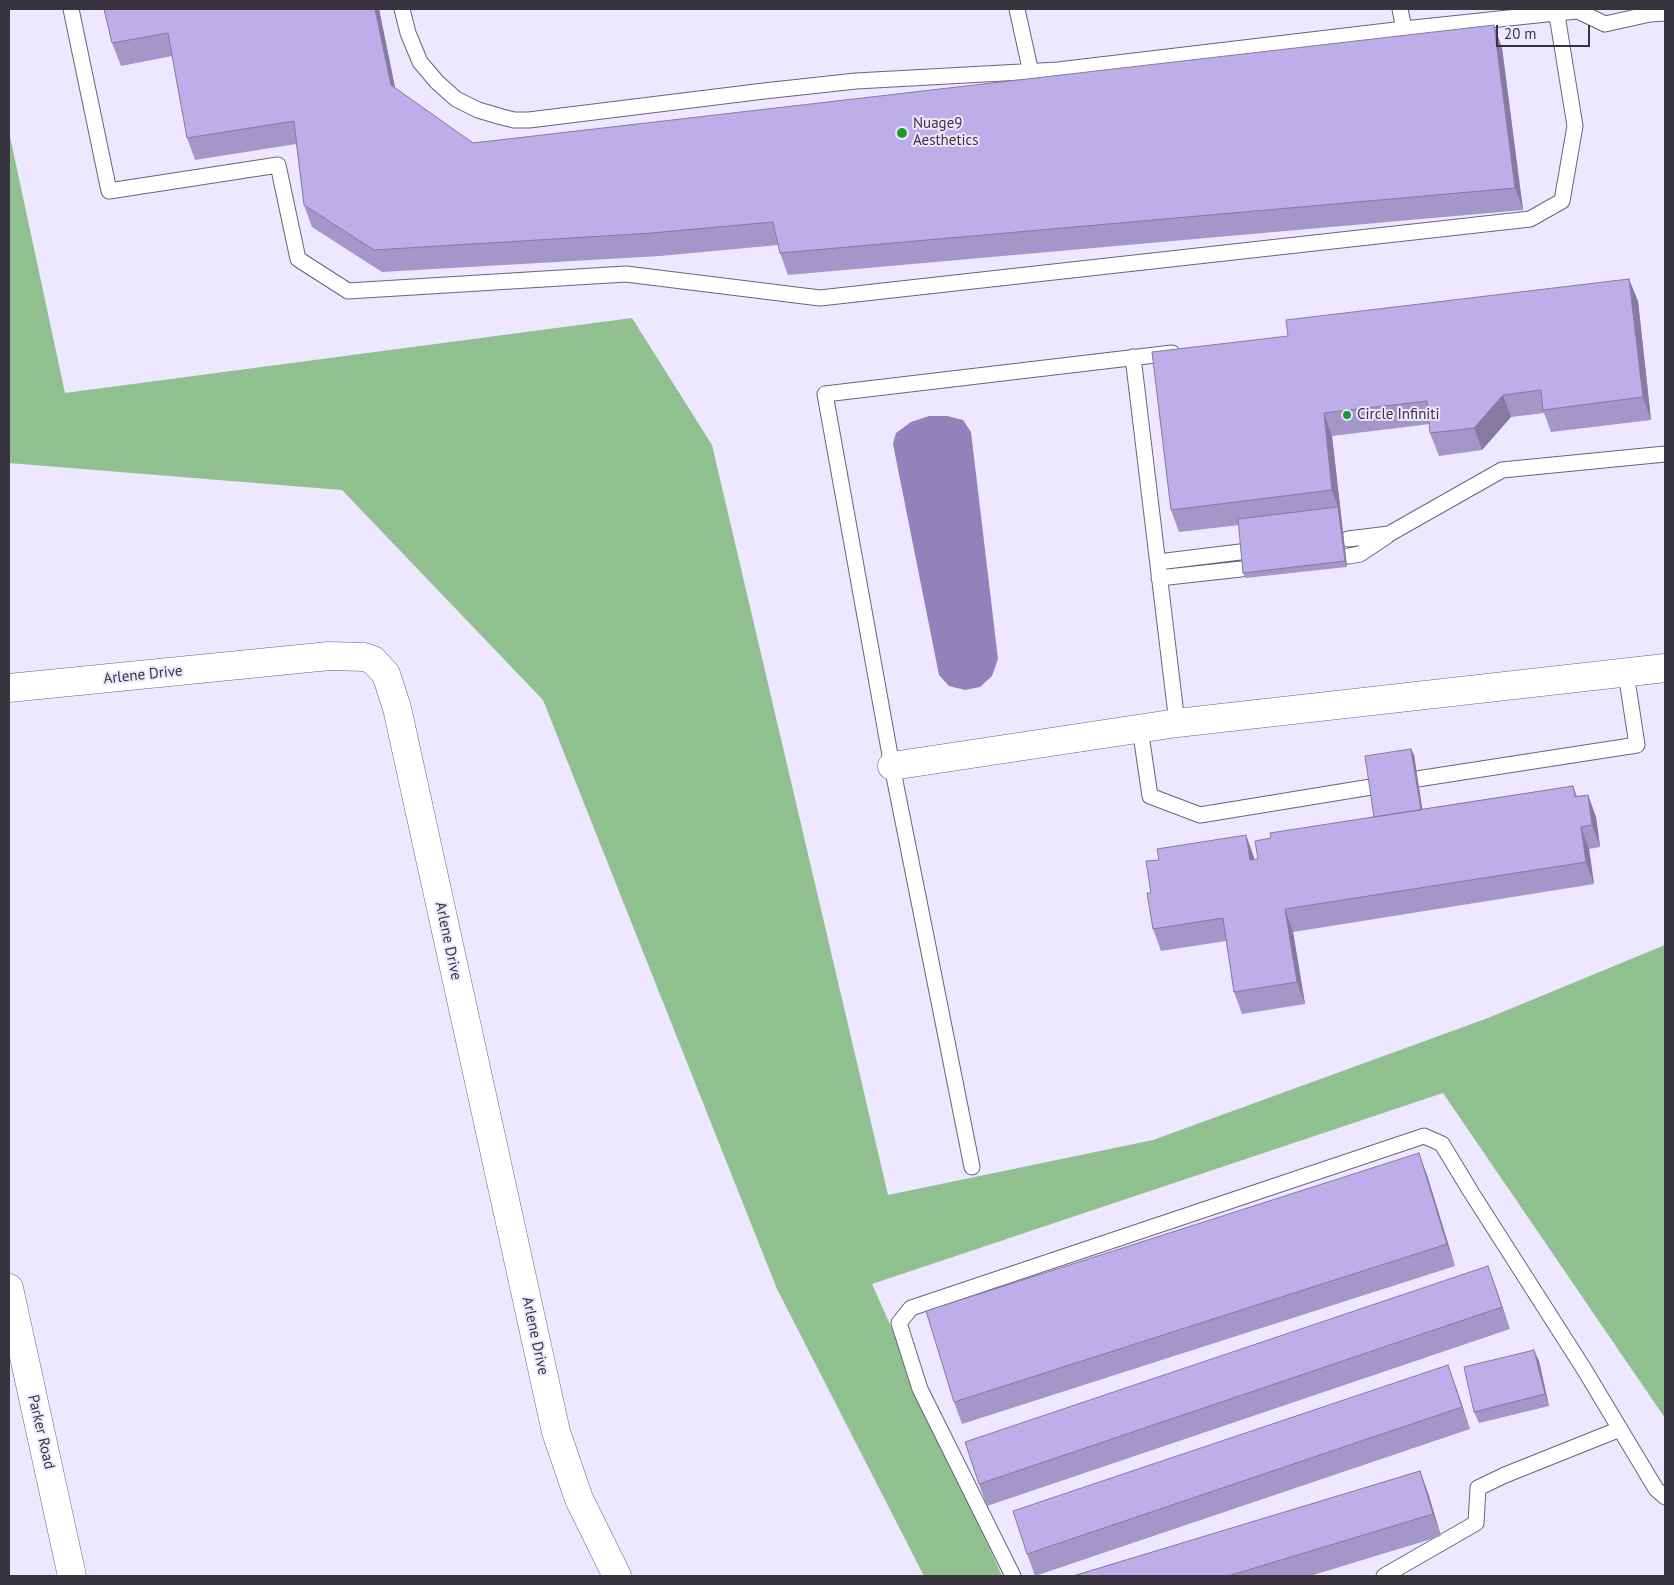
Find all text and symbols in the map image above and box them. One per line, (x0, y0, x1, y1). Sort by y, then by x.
scale bar (1499, 15, 1593, 47)
text: 20 m (1504, 24, 1537, 43)
place label: Nuage9 Aesthetics (913, 115, 979, 150)
marker: Nuage9 Aesthetics (895, 126, 909, 140)
place label: Circle Infiniti (1357, 406, 1439, 424)
marker: Circle Infiniti (1341, 409, 1353, 421)
street label: Arlene Drive (103, 662, 183, 688)
street label: Arlene Drive (431, 900, 465, 982)
street label: Arlene Drive (518, 1295, 552, 1377)
street label: Parker Road (24, 1393, 58, 1471)

